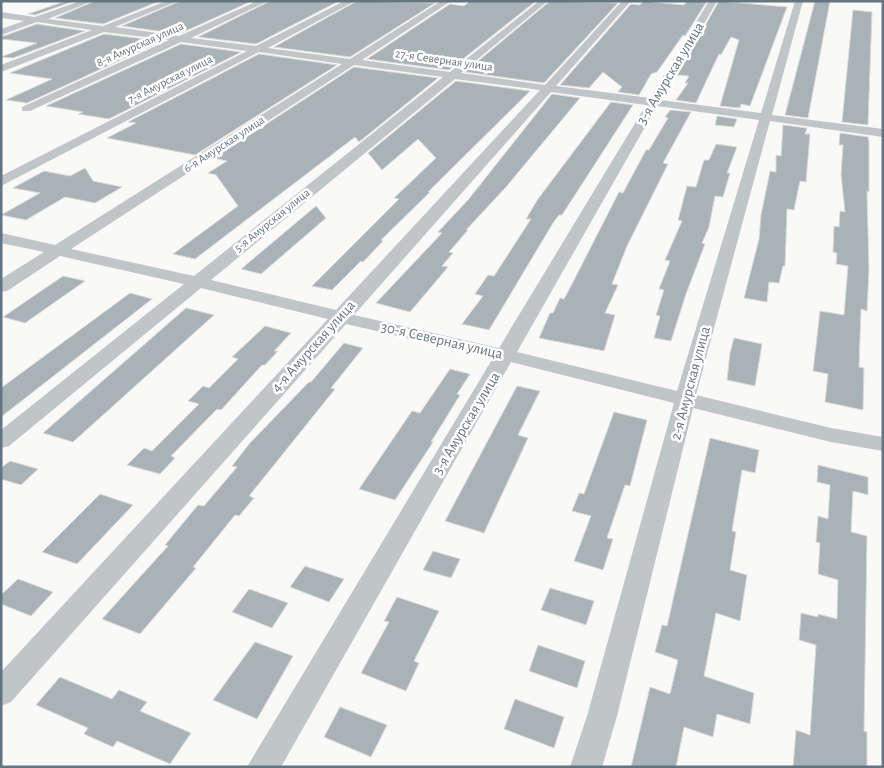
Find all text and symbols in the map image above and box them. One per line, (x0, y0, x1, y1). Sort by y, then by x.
street label: 8-я Амурская улица (95, 19, 186, 69)
street label: 3-я Амурская улица (634, 19, 707, 127)
street label: 27-я Северная улица (394, 47, 494, 74)
street label: 7-я Амурская улица (126, 52, 215, 106)
street label: 6-я Амурская улица (181, 113, 268, 175)
street label: 5-я Амурская улица (232, 186, 313, 255)
street label: 4-я Амурская улица (269, 298, 358, 395)
street label: 30-я Северная улица (380, 319, 504, 362)
street label: 2-я Амурская улица (668, 325, 713, 442)
street label: 3-я Амурская улица (430, 369, 503, 477)

